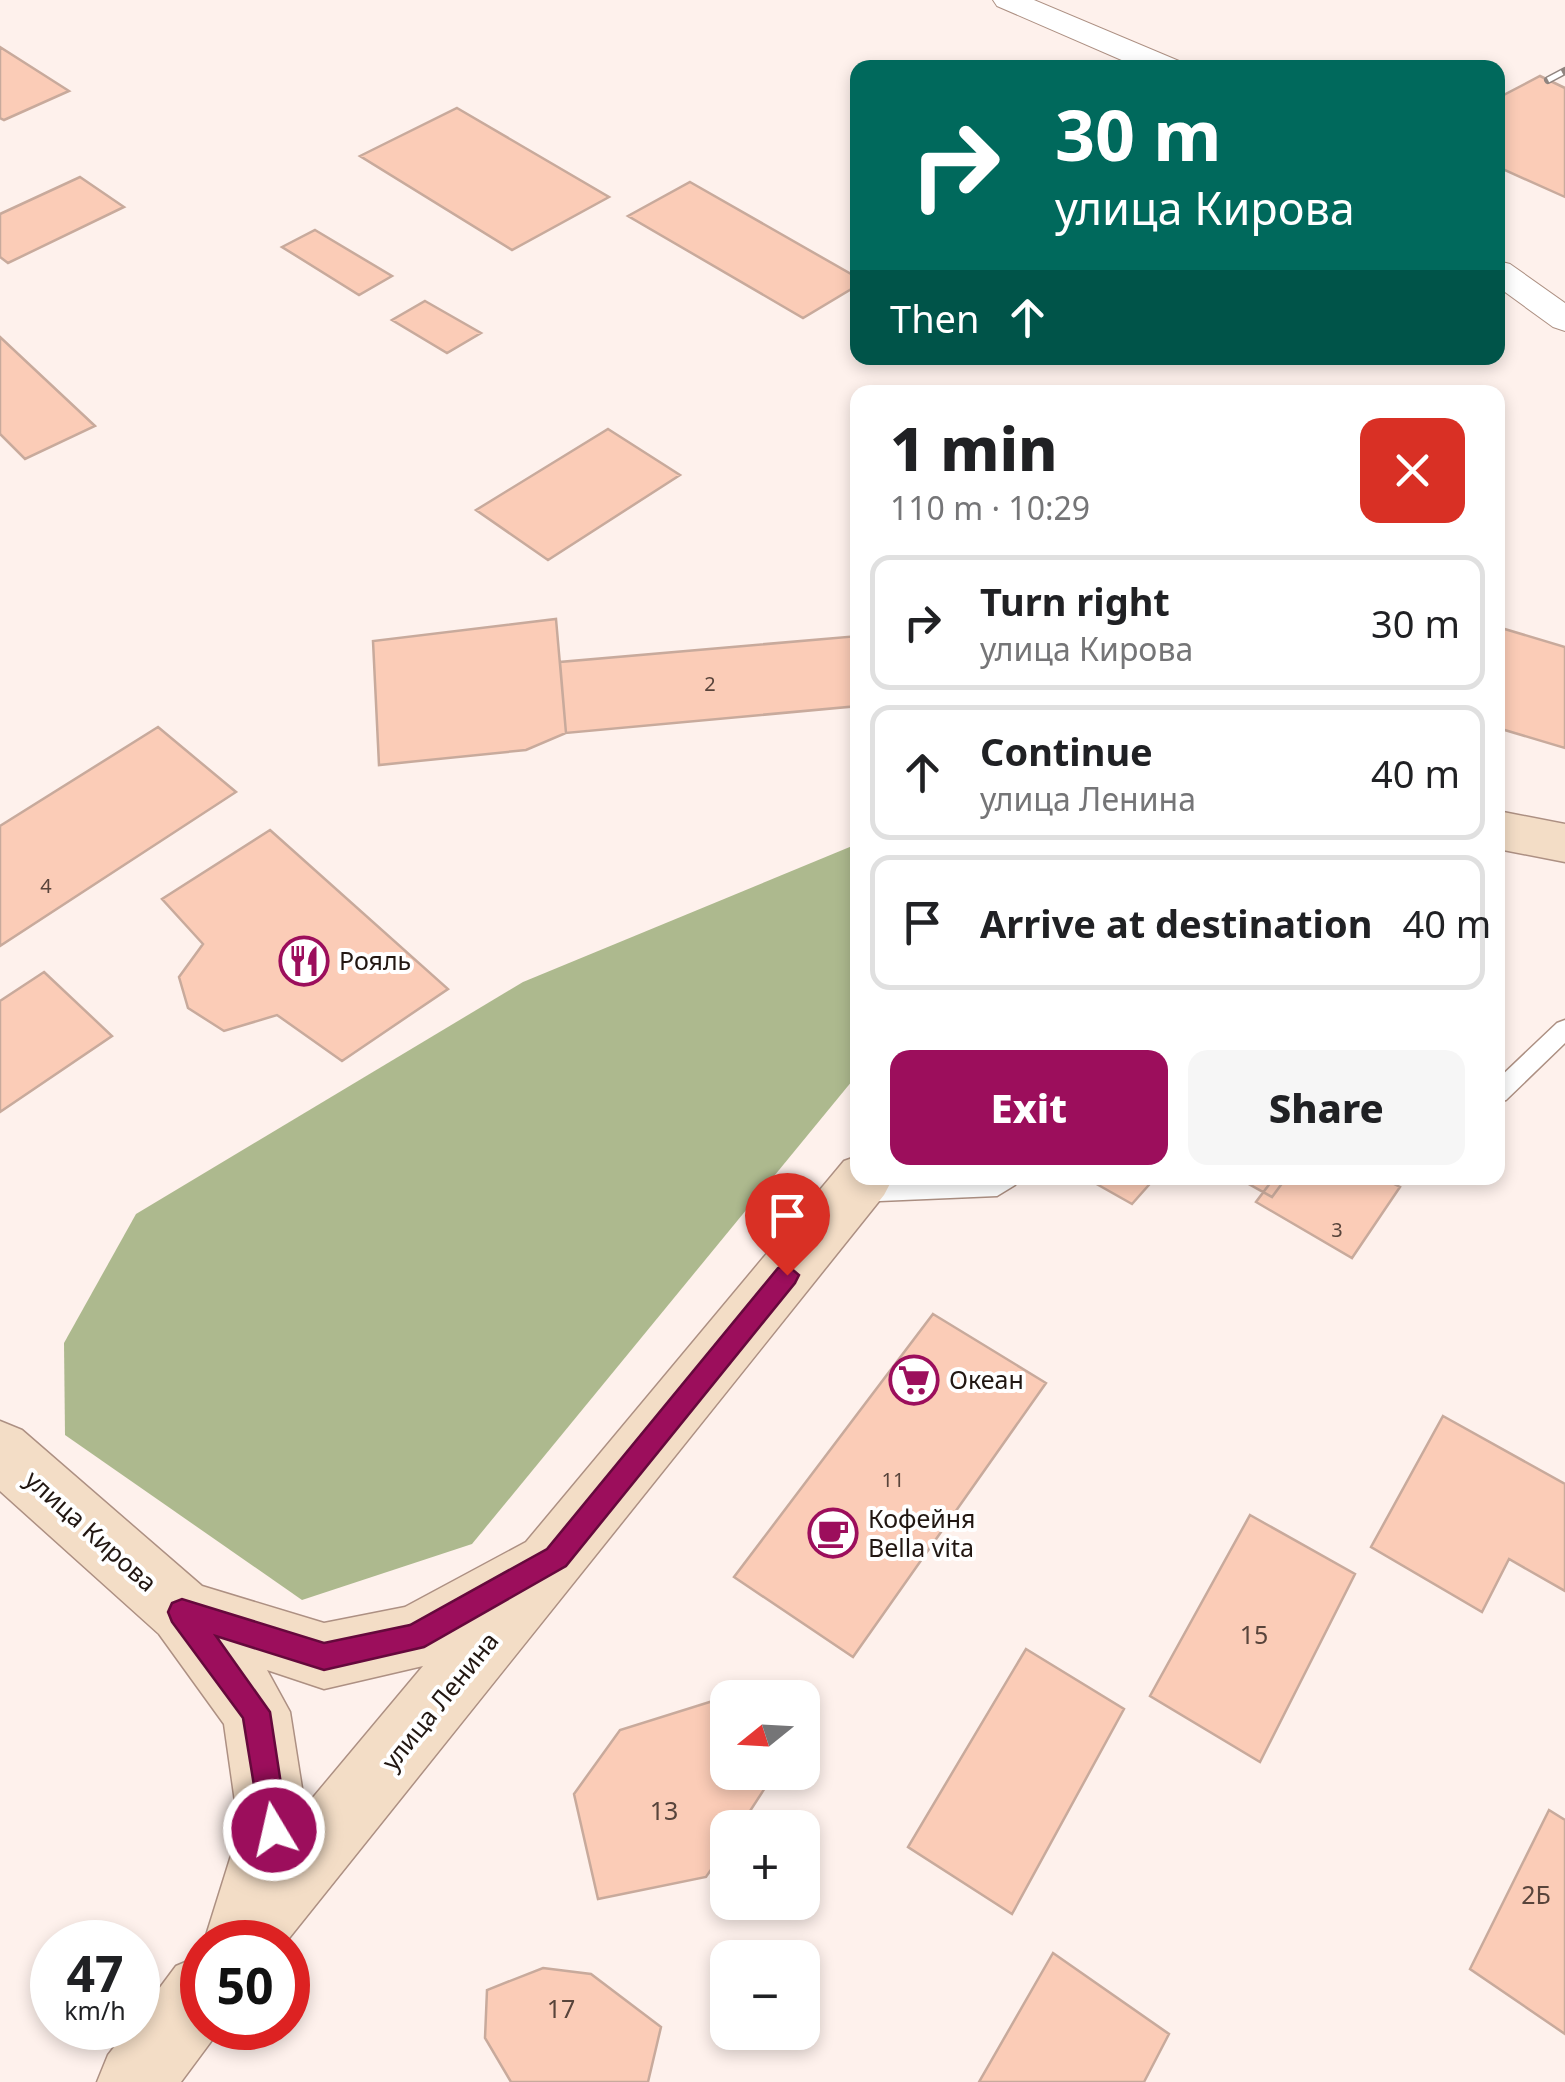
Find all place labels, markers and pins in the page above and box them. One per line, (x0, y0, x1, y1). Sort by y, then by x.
restaurant icon: Рояль (278, 935, 330, 987)
place label: Рояль (339, 943, 411, 977)
pin (745, 1173, 830, 1276)
supermarket icon: Океан (888, 1354, 940, 1406)
place label: Океан (949, 1362, 1024, 1396)
place label: Кофейня Bella vita (868, 1501, 975, 1564)
cafe icon: Кофейня Bella vita (807, 1507, 859, 1559)

